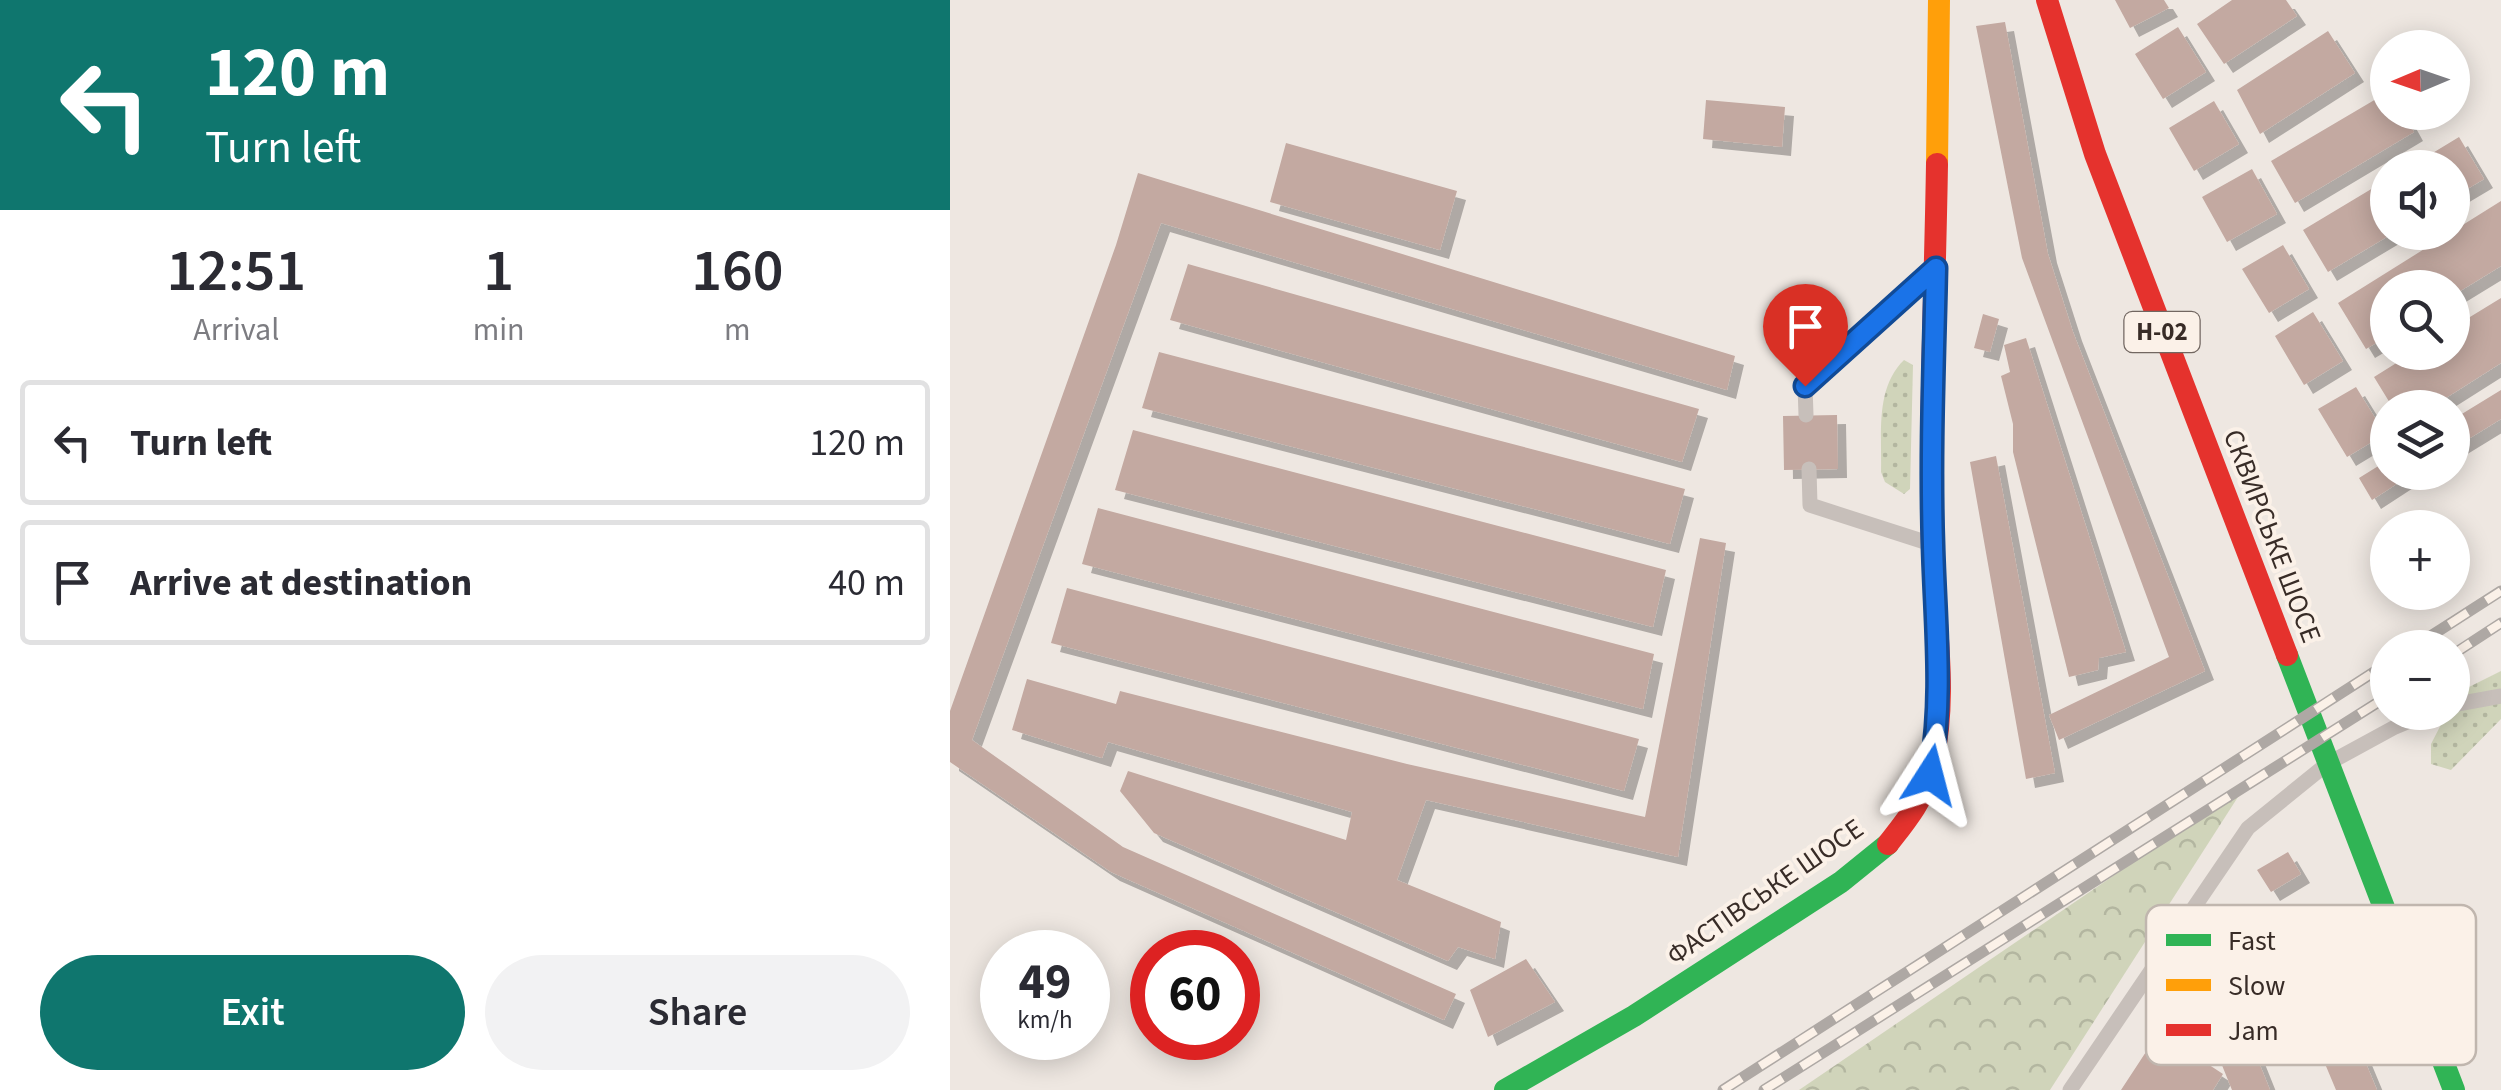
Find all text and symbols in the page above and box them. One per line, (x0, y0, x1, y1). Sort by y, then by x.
text: 120 m (205, 23, 390, 123)
north arrow (2370, 30, 2470, 130)
map controls (2370, 30, 2470, 730)
icon: left (40, 40, 170, 170)
text: Turn left (205, 116, 361, 180)
button: sound (2370, 150, 2470, 250)
text: 12:51 (167, 229, 306, 314)
text: 1 (483, 229, 514, 314)
text: 160 (691, 229, 783, 314)
button: search (2370, 270, 2470, 370)
pin (1763, 284, 1848, 387)
icon: arrive (1778, 299, 1833, 354)
text: Arrival (193, 307, 279, 353)
text: min (473, 307, 525, 353)
text: m (724, 307, 751, 353)
road number: Н-02 (2124, 312, 2200, 352)
button: layers (2370, 390, 2470, 490)
icon: left (45, 415, 100, 470)
text: Turn left (130, 416, 272, 470)
text: 120 m (809, 416, 905, 470)
street label: СКВИРСЬКЕ ШОСЕ (2213, 424, 2331, 648)
button: + (2370, 510, 2470, 610)
icon: arrive (45, 555, 100, 610)
text: Arrive at destination (130, 556, 472, 610)
text: 40 m (828, 556, 905, 610)
button: − (2370, 630, 2470, 730)
position arrow (1878, 723, 1982, 827)
street label: ФАСТІВСЬКЕ ШОСЕ (1658, 809, 1872, 975)
legend (2146, 905, 2476, 1065)
text: Fast (2228, 921, 2276, 961)
speed limit sign: 60 (1130, 930, 1260, 1060)
text: 49 (1019, 947, 1071, 1018)
button: Exit (40, 955, 465, 1070)
button: Share (485, 955, 910, 1070)
text: Slow (2228, 966, 2285, 1006)
text: km/h (1017, 1002, 1073, 1038)
text: Jam (2228, 1011, 2279, 1051)

